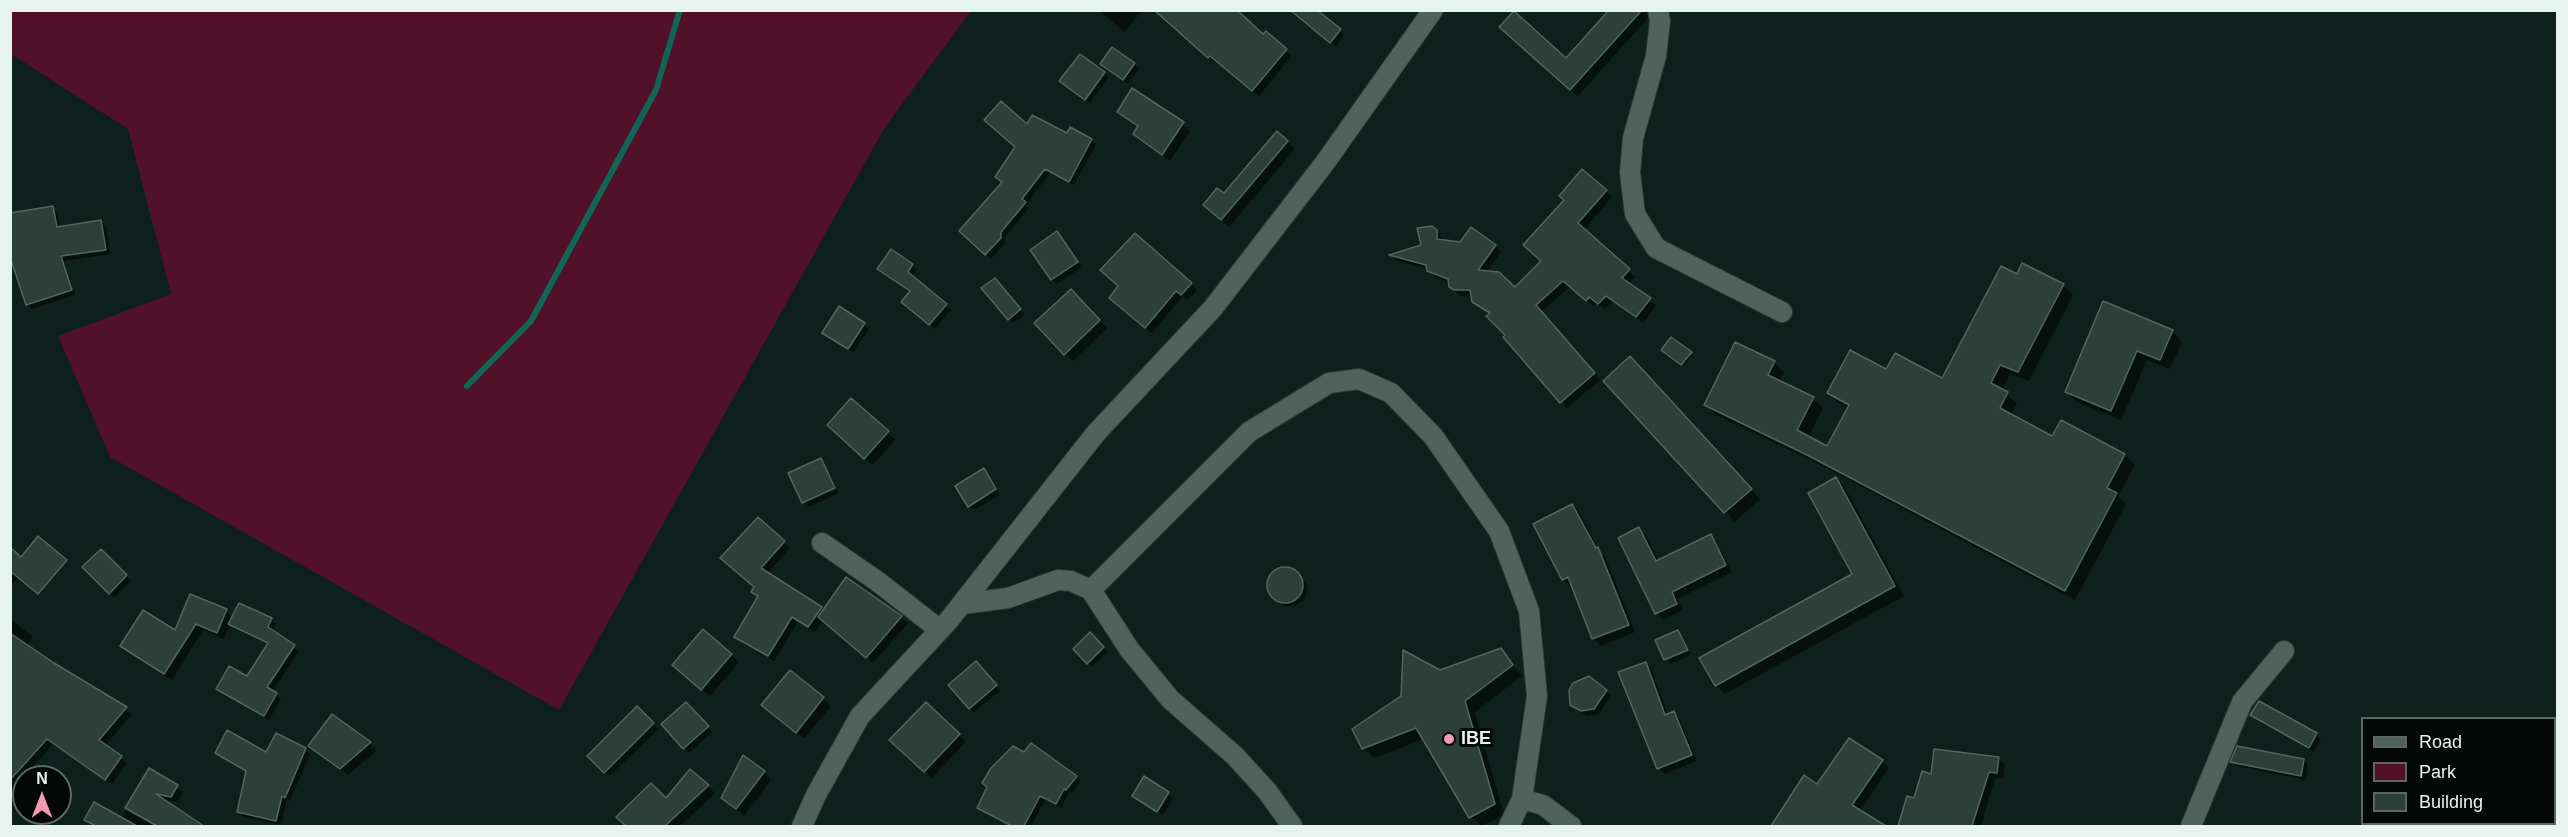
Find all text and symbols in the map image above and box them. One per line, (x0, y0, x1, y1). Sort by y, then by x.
legend (2361, 717, 2556, 825)
place label: IBE (1461, 728, 1491, 750)
marker: IBE (1442, 732, 1456, 746)
text: Road (2419, 732, 2462, 752)
text: Park (2419, 762, 2456, 782)
north arrow (12, 765, 72, 825)
text: N (36, 770, 48, 787)
text: Building (2419, 792, 2483, 812)

